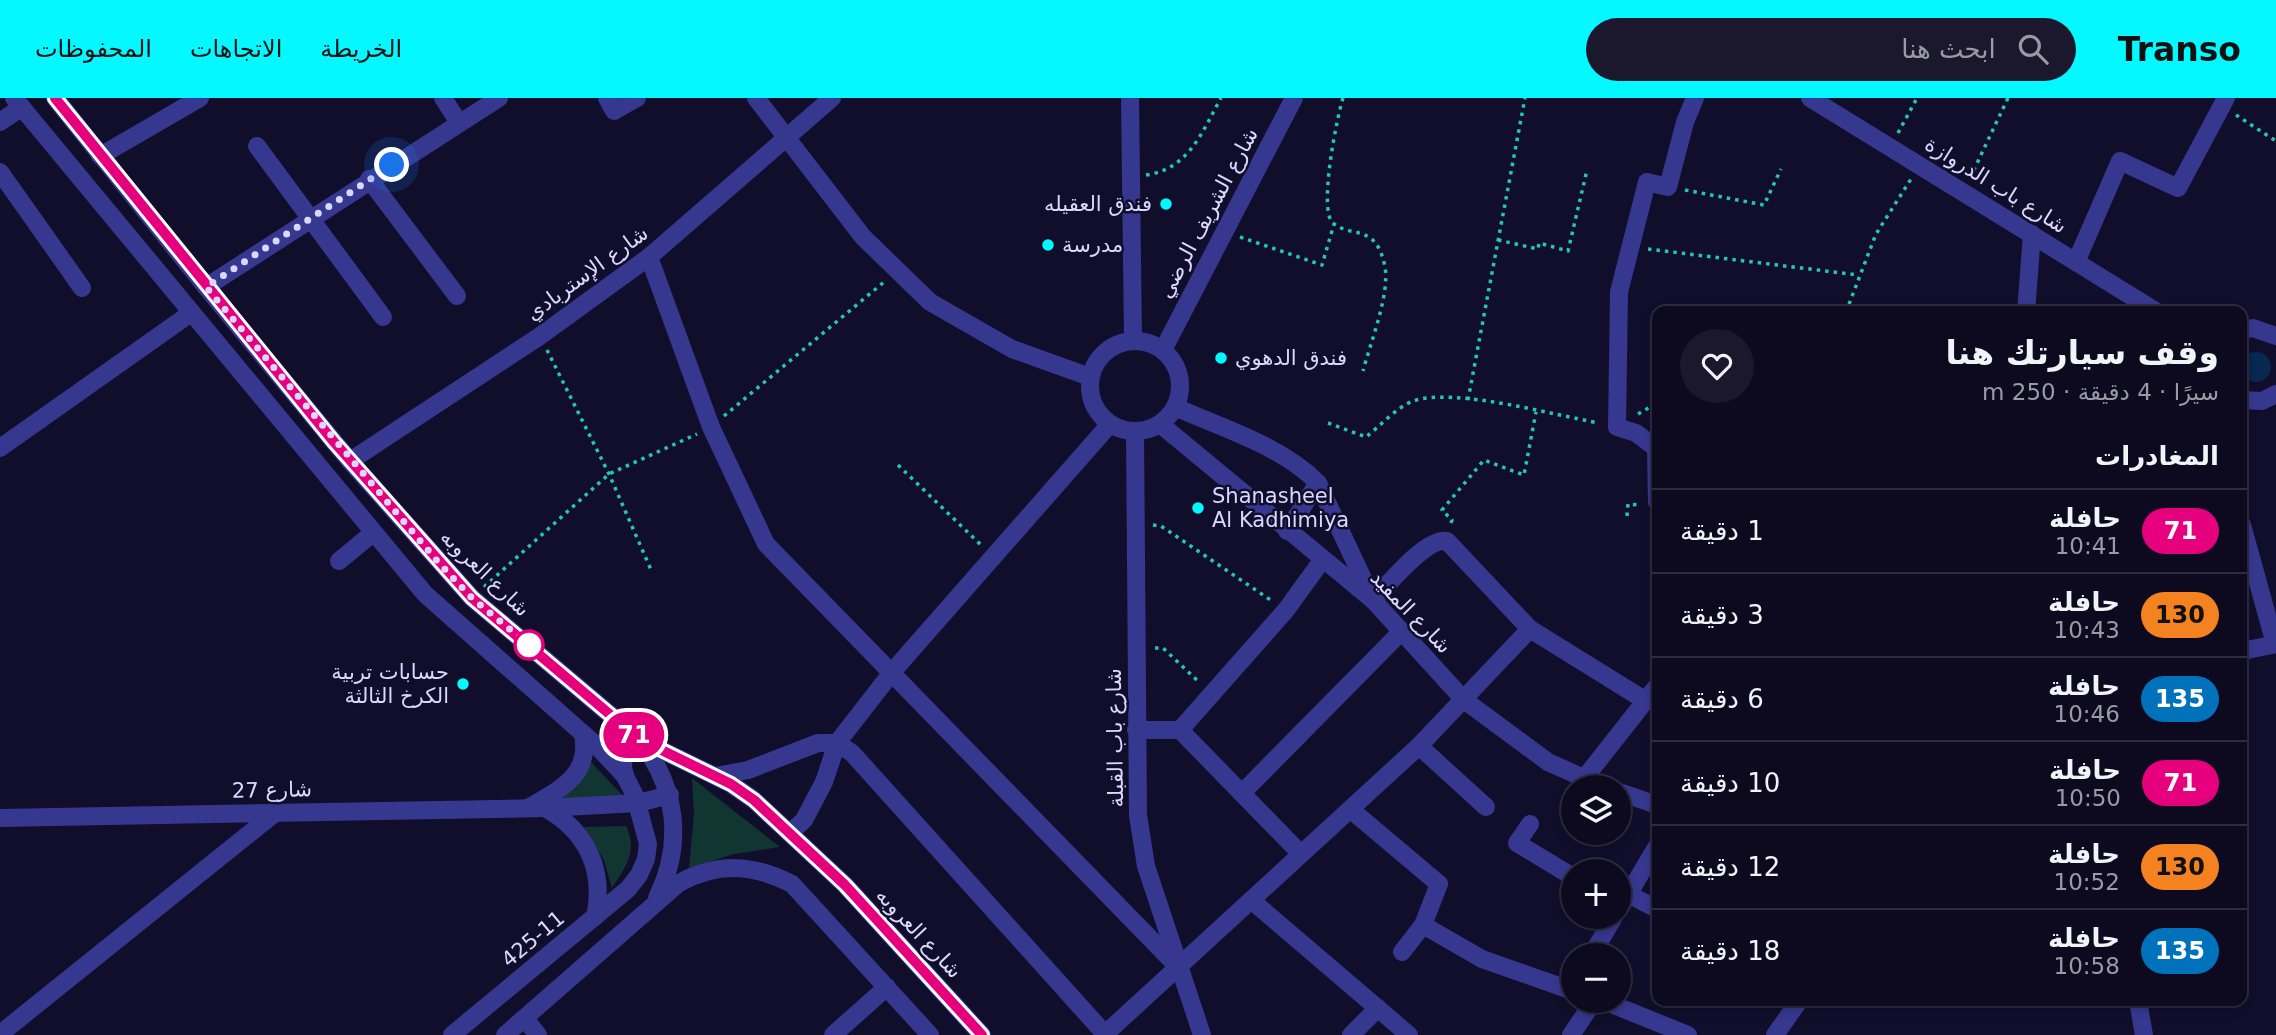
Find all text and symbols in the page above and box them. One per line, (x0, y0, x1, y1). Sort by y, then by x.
search box (1586, 18, 2076, 81)
icon: search (2014, 30, 2052, 68)
text: Transo (2118, 30, 2241, 69)
text: ابحث هنا (1901, 34, 1996, 64)
text: المحفوظات (35, 35, 152, 63)
text: الاتجاهات (190, 35, 282, 63)
text: الخريطة (320, 35, 402, 63)
street label: شارع الشريف الرضي (1153, 124, 1263, 302)
street label: شارع باب الدروازة (1921, 132, 2071, 238)
your location (374, 147, 409, 182)
place label: فندق العقيله (1044, 192, 1152, 216)
marker: فندق العقيله (1158, 196, 1174, 212)
street label: شارع الإستربادي (521, 221, 653, 325)
place label: مدرسة (1062, 233, 1123, 257)
marker: مدرسة (1040, 237, 1056, 253)
button: heart (1680, 329, 1754, 403)
text: وقف سيارتك هنا (1945, 333, 2219, 372)
place label: فندق الدهوي (1235, 346, 1347, 370)
marker: فندق الدهوي (1213, 350, 1229, 366)
text: سيرًا · 4 دقيقة · 250 m (1982, 379, 2219, 405)
text: المغادرات (2095, 441, 2219, 471)
place label: Shanasheel Al Kadhimiya (1212, 484, 1349, 532)
marker: Shanasheel Al Kadhimiya (1190, 500, 1206, 516)
text: حافلة (2049, 503, 2121, 533)
text: 1 دقيقة (1680, 516, 1764, 546)
text: 71 (2164, 517, 2197, 545)
street label: شارع العروبه (435, 525, 535, 621)
text: 10:41 (2055, 533, 2121, 559)
street label: شارع المفيد (1366, 566, 1456, 658)
text: حافلة (2048, 587, 2120, 617)
text: 3 دقيقة (1680, 600, 1764, 630)
text: 130 (2155, 601, 2205, 629)
text: 10:43 (2054, 617, 2120, 643)
unlabelled marker (514, 630, 544, 660)
place label: حسابات تربية الكرخ الثالثة (331, 660, 449, 708)
street label: شارع باب القبلة (1102, 668, 1128, 808)
text: حافلة (2048, 671, 2120, 701)
marker: حسابات تربية الكرخ الثالثة (455, 676, 471, 692)
text: 6 دقيقة (1680, 684, 1764, 714)
text: 135 (2155, 685, 2205, 713)
text: 10:46 (2054, 701, 2120, 727)
line badge: 71 (602, 712, 666, 758)
text: 71 (617, 721, 651, 749)
text: حافلة (2049, 755, 2121, 785)
text: 10 دقيقة (1680, 768, 1780, 798)
text: 71 (2164, 769, 2197, 797)
map controls (1561, 775, 1631, 1013)
button: layers (1561, 775, 1631, 845)
street label: شارع 27 (232, 777, 312, 803)
text: 10:50 (2055, 785, 2121, 811)
text: حافلة (2048, 839, 2120, 869)
text: 12 دقيقة (1680, 852, 1780, 882)
text: 130 (2155, 853, 2205, 881)
button: + (1561, 859, 1631, 929)
text: 10:52 (2054, 869, 2120, 895)
street label: شارع العروبه (871, 883, 967, 983)
street label: 425-11 (497, 906, 569, 972)
text: حافلة (2048, 923, 2120, 953)
text: 18 دقيقة (1680, 936, 1780, 966)
text: 135 (2155, 937, 2205, 965)
button: − (1561, 943, 1631, 1013)
text: 10:58 (2054, 953, 2120, 979)

